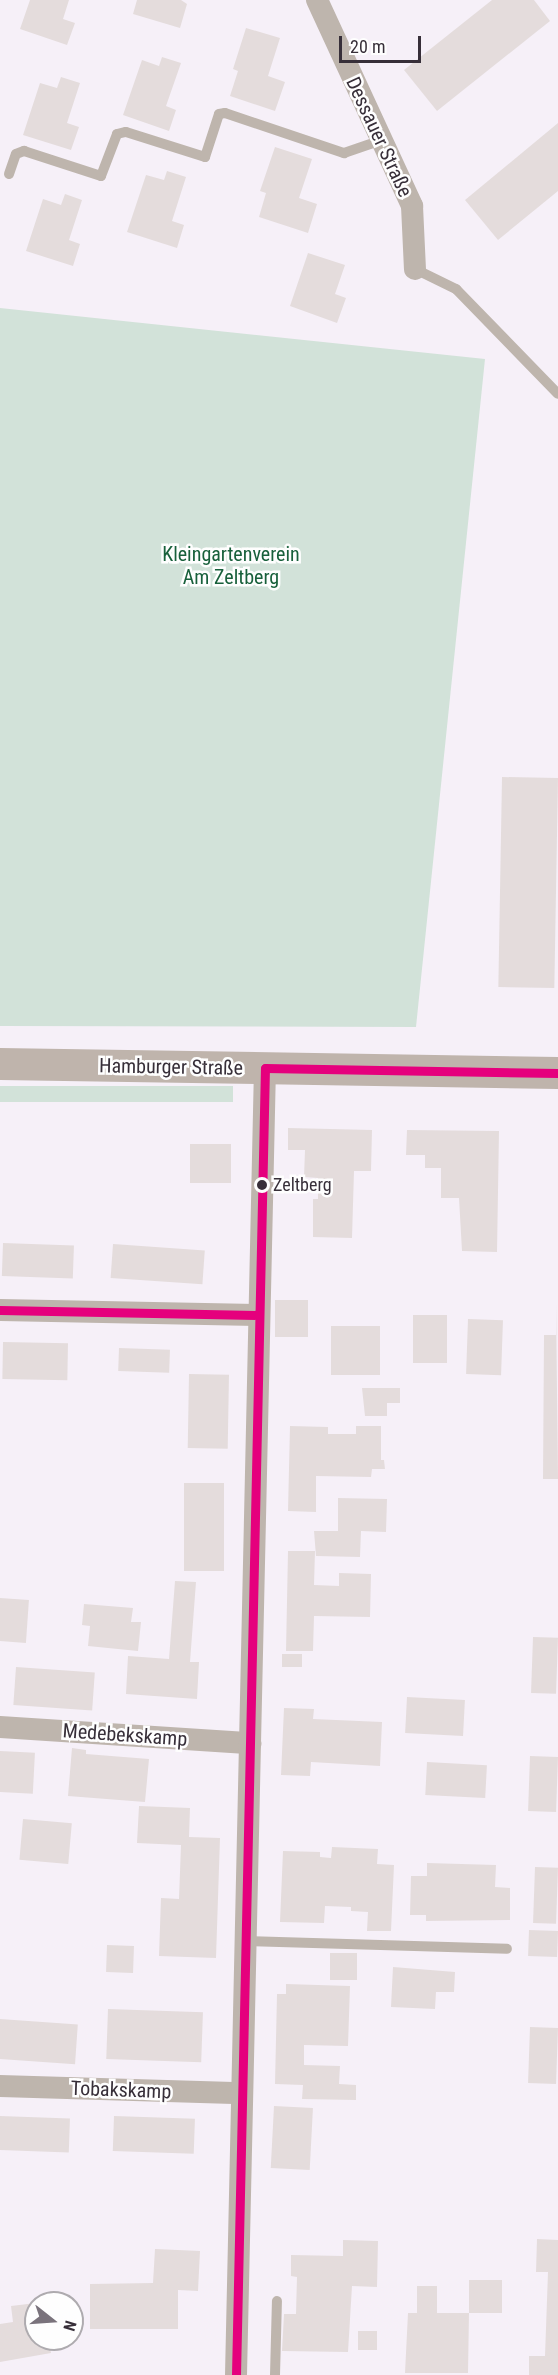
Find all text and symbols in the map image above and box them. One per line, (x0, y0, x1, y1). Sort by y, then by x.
scale bar (342, 24, 424, 62)
text: 20 m (350, 36, 385, 57)
street label: Dessauer Straße (341, 73, 417, 201)
park label: Kleingartenverein Am Zeltberg (162, 543, 300, 590)
street label: Hamburger Straße (99, 1054, 243, 1080)
place label: Zeltberg (273, 1174, 332, 1196)
marker: Zeltberg (256, 1179, 268, 1191)
street label: Medebekskamp (62, 1719, 188, 1751)
street label: Tobakskamp (70, 2076, 172, 2104)
north arrow (24, 2291, 84, 2351)
text: N (59, 2318, 80, 2333)

